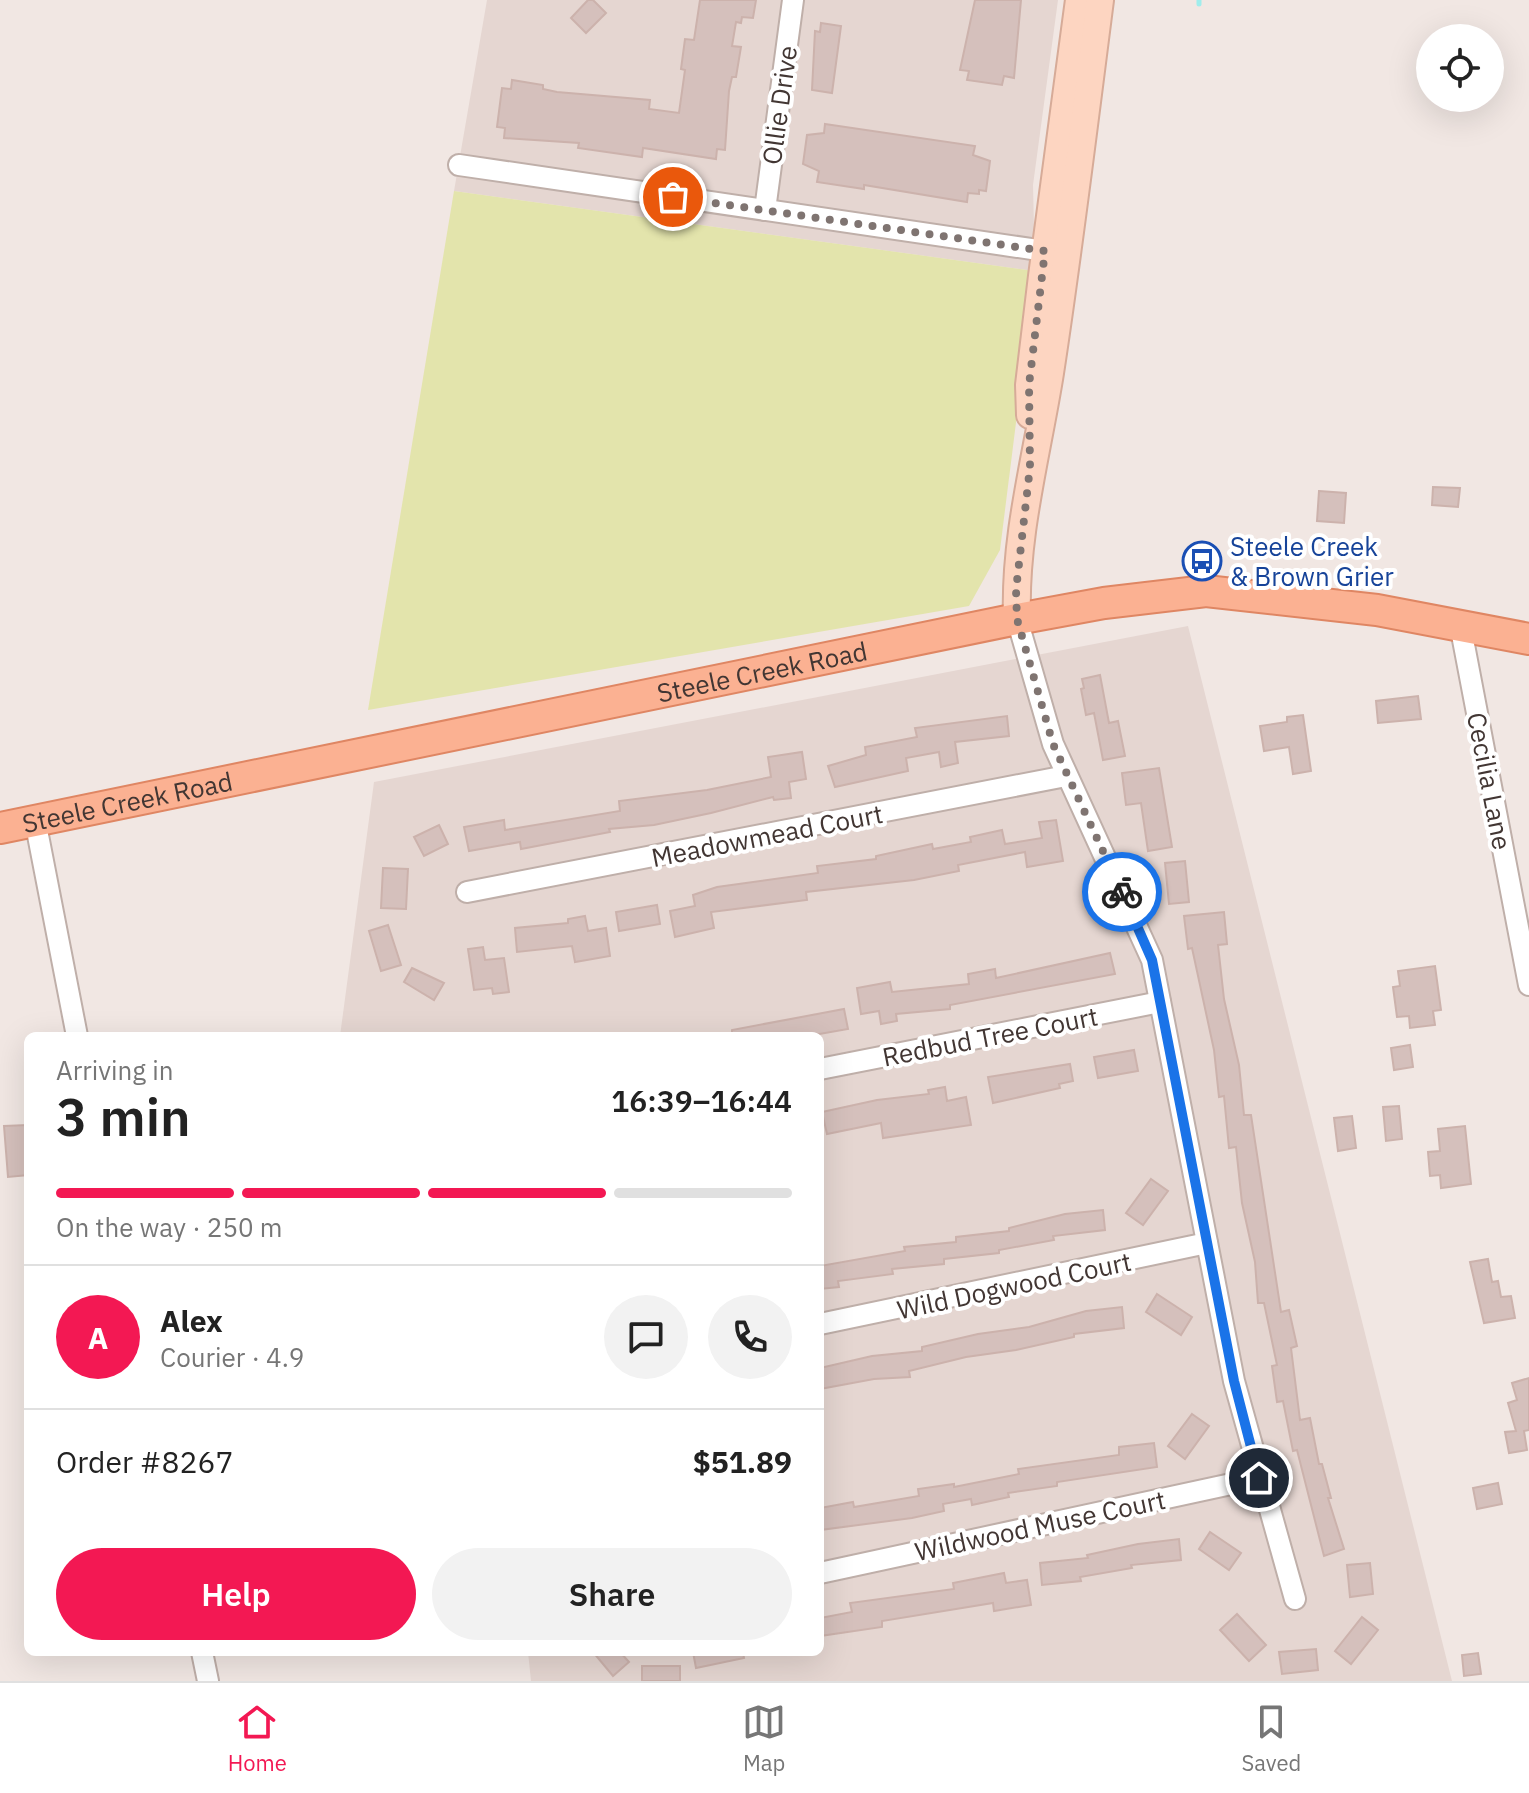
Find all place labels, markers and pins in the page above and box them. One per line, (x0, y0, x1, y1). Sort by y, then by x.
pin (639, 163, 707, 231)
place label: Steele Creek & Brown Grier (1230, 529, 1394, 593)
bus stop icon: Steele Creek & Brown Grier (1181, 540, 1223, 582)
pin (1225, 1444, 1293, 1512)

